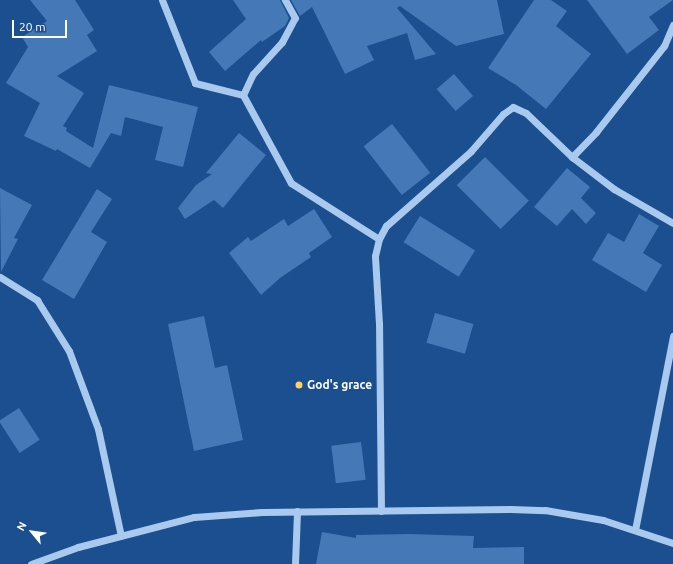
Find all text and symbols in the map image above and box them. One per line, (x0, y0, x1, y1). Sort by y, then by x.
scale bar (14, 12, 69, 38)
text: 20 m (19, 20, 46, 33)
place label: God's grace (307, 378, 372, 392)
marker: God's grace (294, 380, 304, 390)
north arrow (12, 512, 52, 552)
text: N (14, 520, 29, 533)

